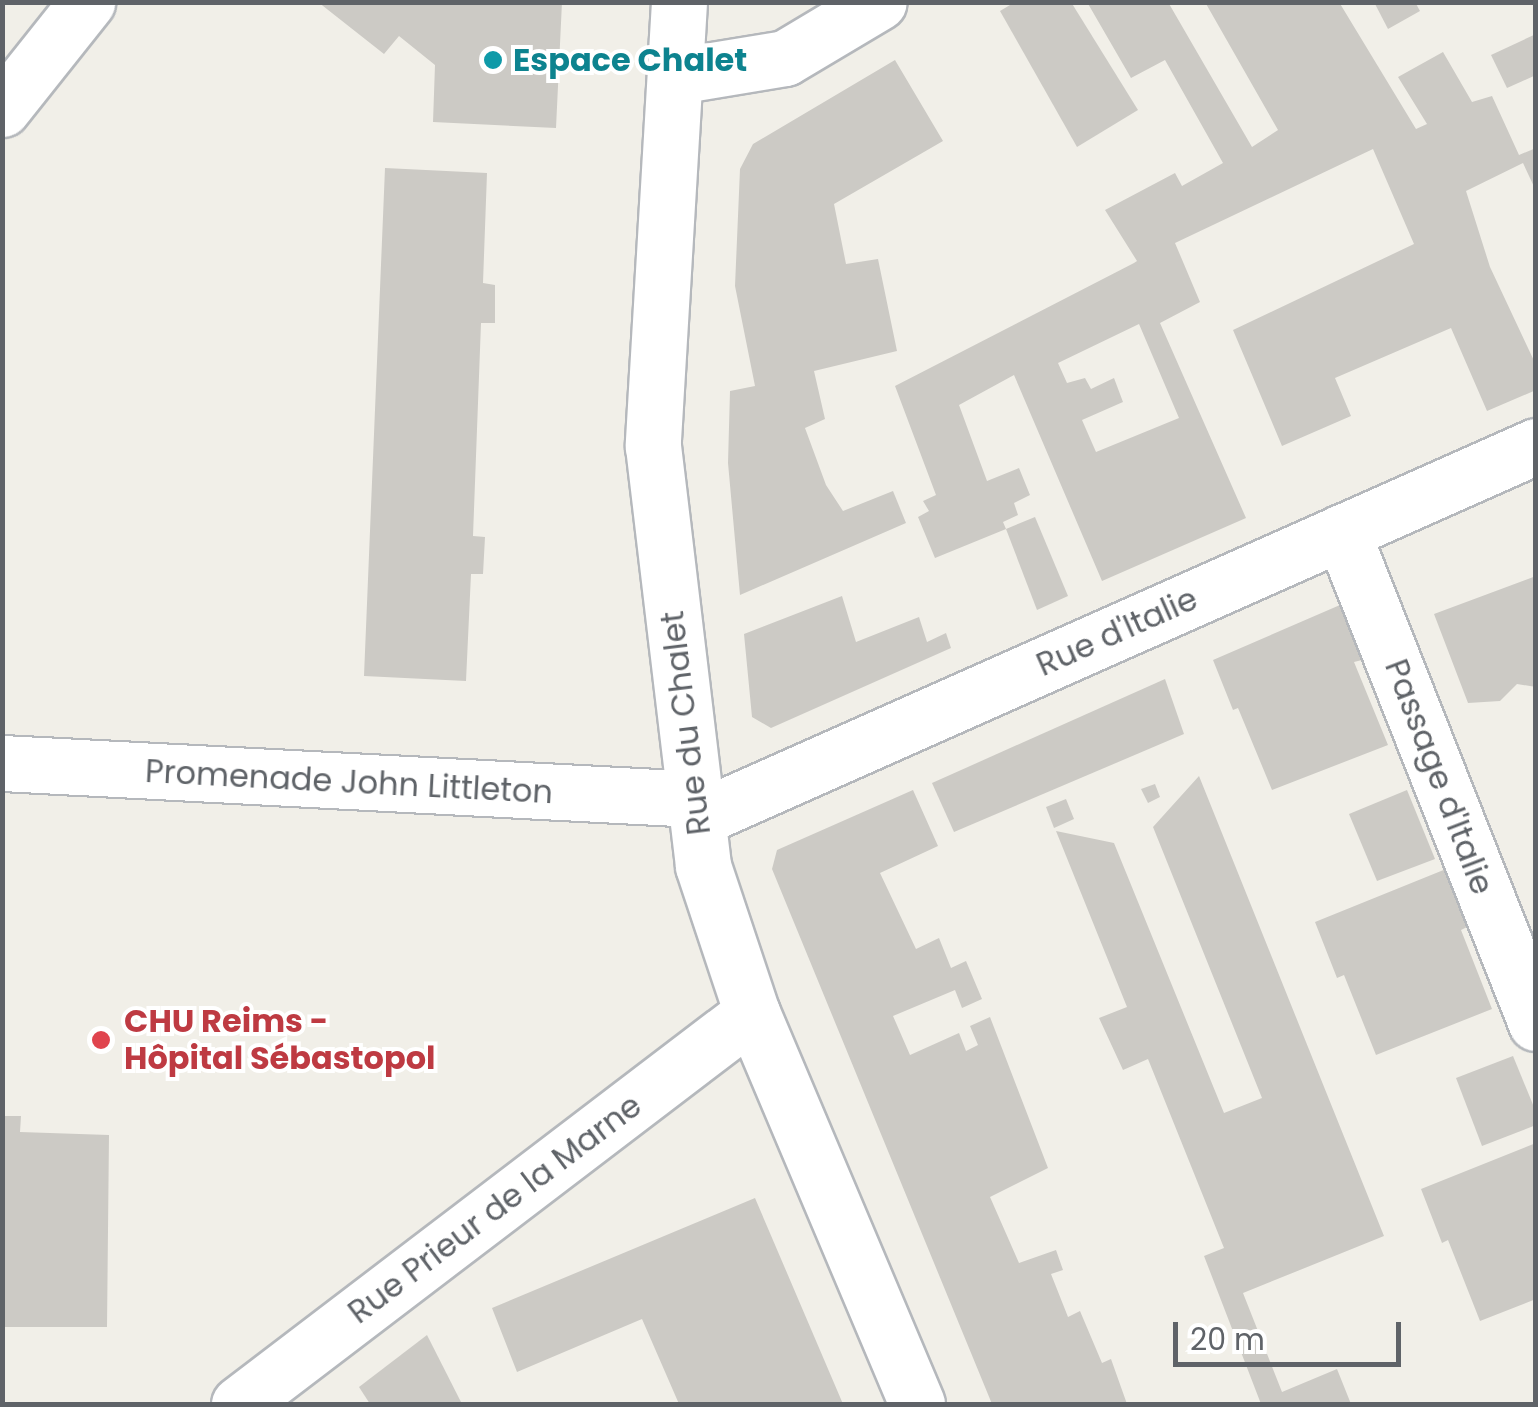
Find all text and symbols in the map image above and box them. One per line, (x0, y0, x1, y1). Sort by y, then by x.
place label: Espace Chalet (513, 41, 747, 79)
marker: Espace Chalet (482, 49, 504, 71)
street label: Rue d'Italie (1031, 580, 1203, 684)
street label: Rue du Chalet (653, 609, 719, 837)
street label: Passage d'Italie (1377, 654, 1501, 900)
street label: Promenade John Littleton (144, 752, 554, 812)
place label: CHU Reims - Hôpital Sébastopol (124, 1003, 436, 1078)
marker: CHU Reims - Hôpital Sébastopol (88, 1027, 114, 1053)
street label: Rue Prieur de la Marne (341, 1086, 649, 1332)
scale bar (1178, 1302, 1406, 1364)
text: 20 m (1190, 1318, 1265, 1361)

